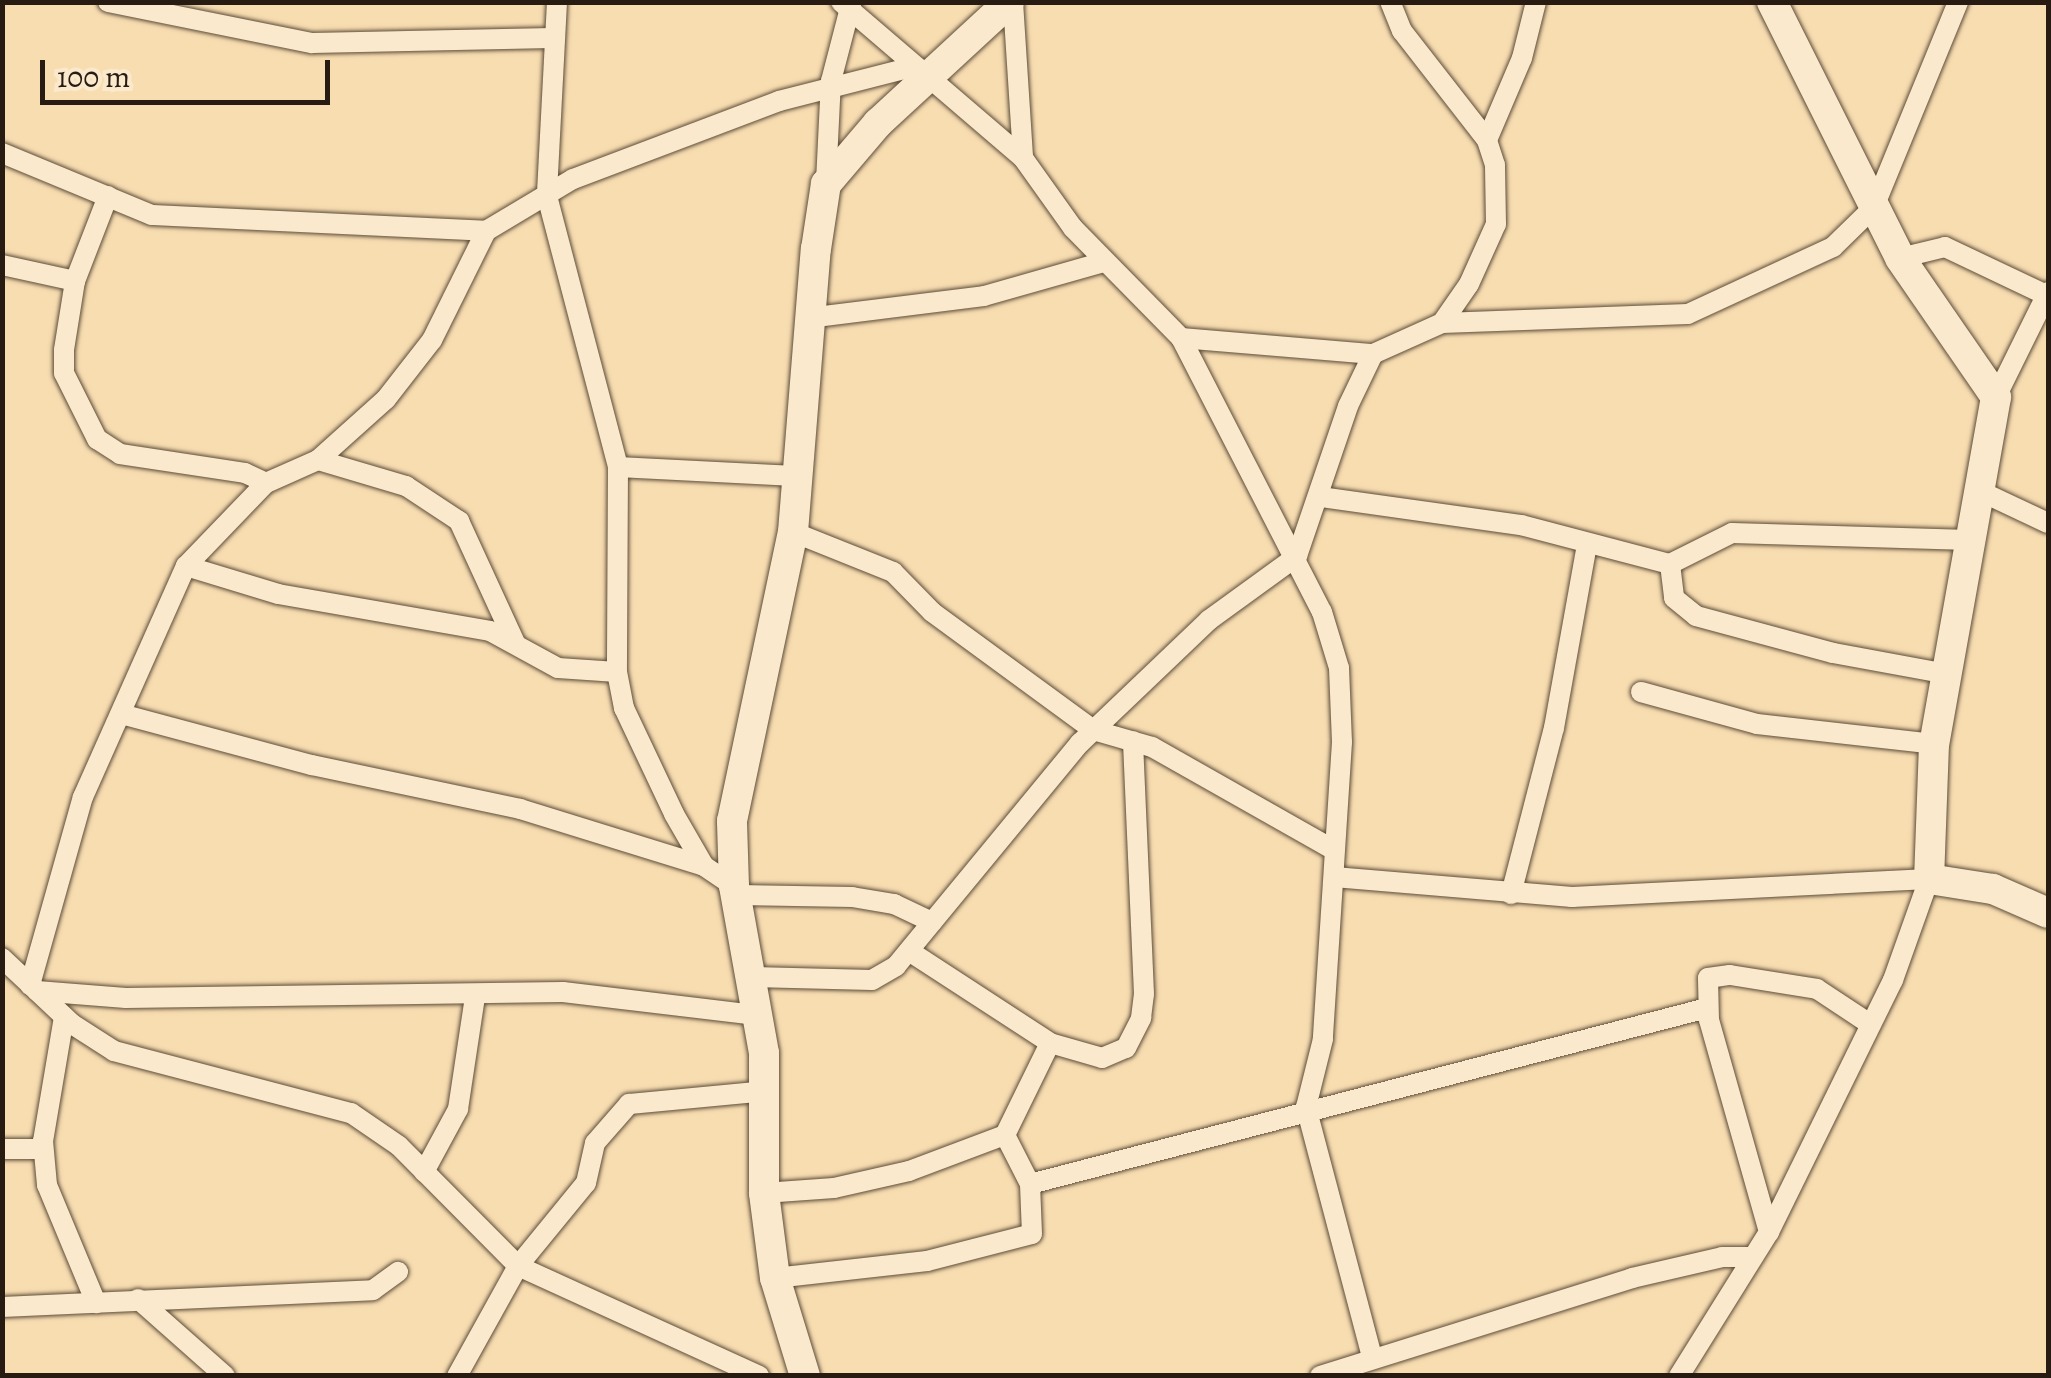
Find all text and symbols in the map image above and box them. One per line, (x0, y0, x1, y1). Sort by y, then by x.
scale bar (45, 40, 335, 102)
text: 100 m (57, 57, 130, 97)

